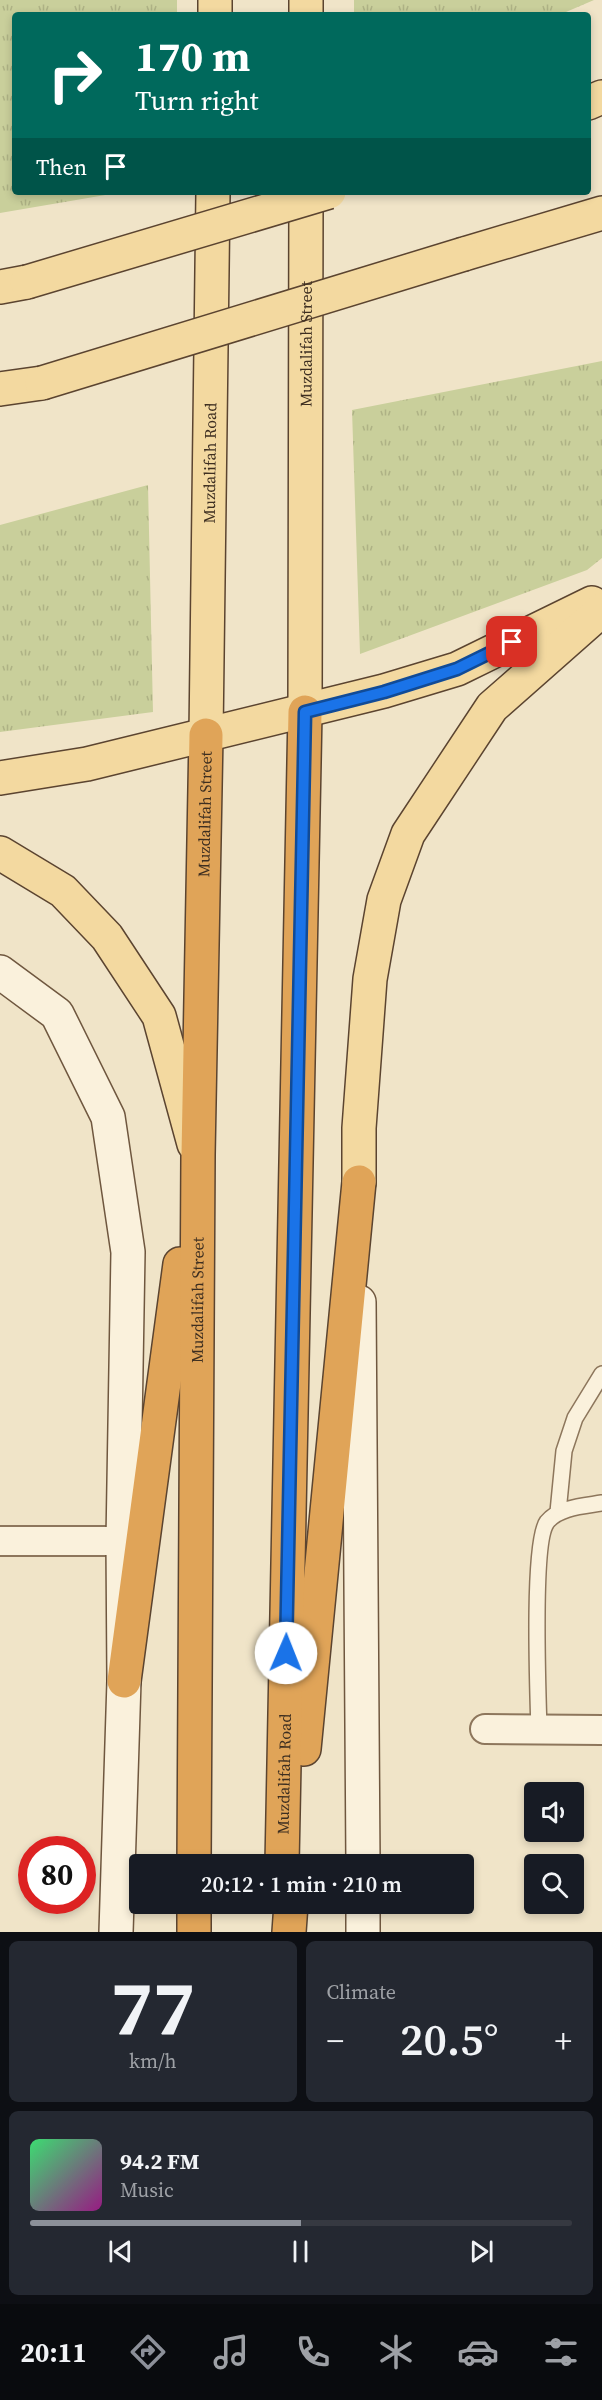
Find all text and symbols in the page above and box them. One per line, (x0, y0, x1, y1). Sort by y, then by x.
text: 170 m (135, 27, 250, 85)
icon: right (36, 36, 114, 114)
text: Turn right (135, 82, 259, 119)
icon: arrive (99, 150, 132, 183)
text: Then (36, 152, 87, 182)
street label: Muzdalifah Street (295, 280, 317, 407)
street label: Muzdalifah Road (198, 402, 221, 524)
pin (486, 616, 537, 667)
icon: arrive (495, 625, 528, 658)
street label: Muzdalifah Street (192, 750, 217, 877)
street label: Muzdalifah Street (186, 1236, 209, 1363)
position arrow (254, 1621, 318, 1685)
street label: Muzdalifah Road (272, 1713, 296, 1835)
map controls (524, 1782, 584, 1914)
button: sound (524, 1782, 584, 1842)
speed limit sign: 80 (18, 1836, 96, 1914)
button: search (524, 1854, 584, 1914)
text: 20:12 · 1 min · 210 m (201, 1869, 402, 1899)
text: 77 (110, 1954, 195, 2061)
text: Climate (327, 1978, 396, 2006)
text: 20.5° (400, 2008, 498, 2070)
text: − (327, 2018, 344, 2063)
text: + (555, 2018, 572, 2063)
text: km/h (129, 2047, 177, 2075)
text: 94.2 FM (120, 2146, 199, 2176)
text: Music (120, 2176, 174, 2204)
icon: previous (104, 2235, 137, 2268)
icon: pause (284, 2235, 317, 2268)
icon: next (465, 2235, 498, 2268)
icon: directions (127, 2331, 169, 2373)
icon: music (210, 2331, 252, 2373)
icon: phone (292, 2331, 334, 2373)
icon: climate (375, 2331, 417, 2373)
icon: car (457, 2331, 499, 2373)
icon: filters (540, 2331, 582, 2373)
text: 20:11 (20, 2334, 87, 2371)

